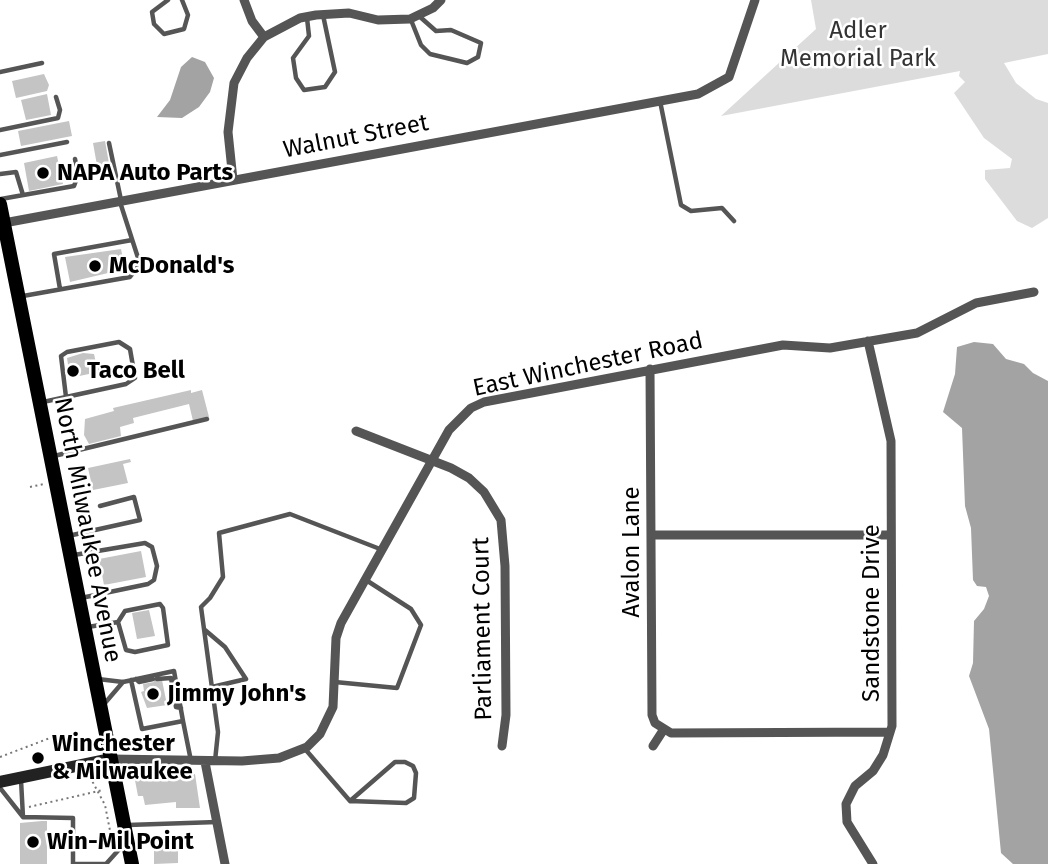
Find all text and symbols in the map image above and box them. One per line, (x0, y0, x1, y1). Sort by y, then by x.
park label: Adler Memorial Park (780, 17, 936, 73)
street label: Walnut Street (281, 109, 431, 165)
place label: NAPA Auto Parts (57, 159, 233, 187)
marker: NAPA Auto Parts (35, 165, 51, 181)
place label: McDonald's (109, 252, 234, 280)
marker: McDonald's (87, 258, 103, 274)
street label: East Winchester Road (470, 327, 706, 403)
place label: Taco Bell (87, 357, 185, 385)
marker: Taco Bell (65, 363, 81, 379)
street label: North Milwaukee Avenue (47, 395, 127, 665)
street label: Avalon Lane (618, 486, 646, 618)
street label: Sandstone Drive (858, 524, 886, 702)
street label: Parliament Court (467, 537, 499, 721)
place label: Jimmy John's (167, 680, 306, 708)
marker: Jimmy John's (145, 686, 161, 702)
place label: Winchester & Milwaukee (52, 730, 193, 786)
marker: Winchester & Milwaukee (30, 750, 46, 766)
place label: Win-Mil Point (47, 828, 194, 856)
marker: Win-Mil Point (25, 834, 41, 850)

